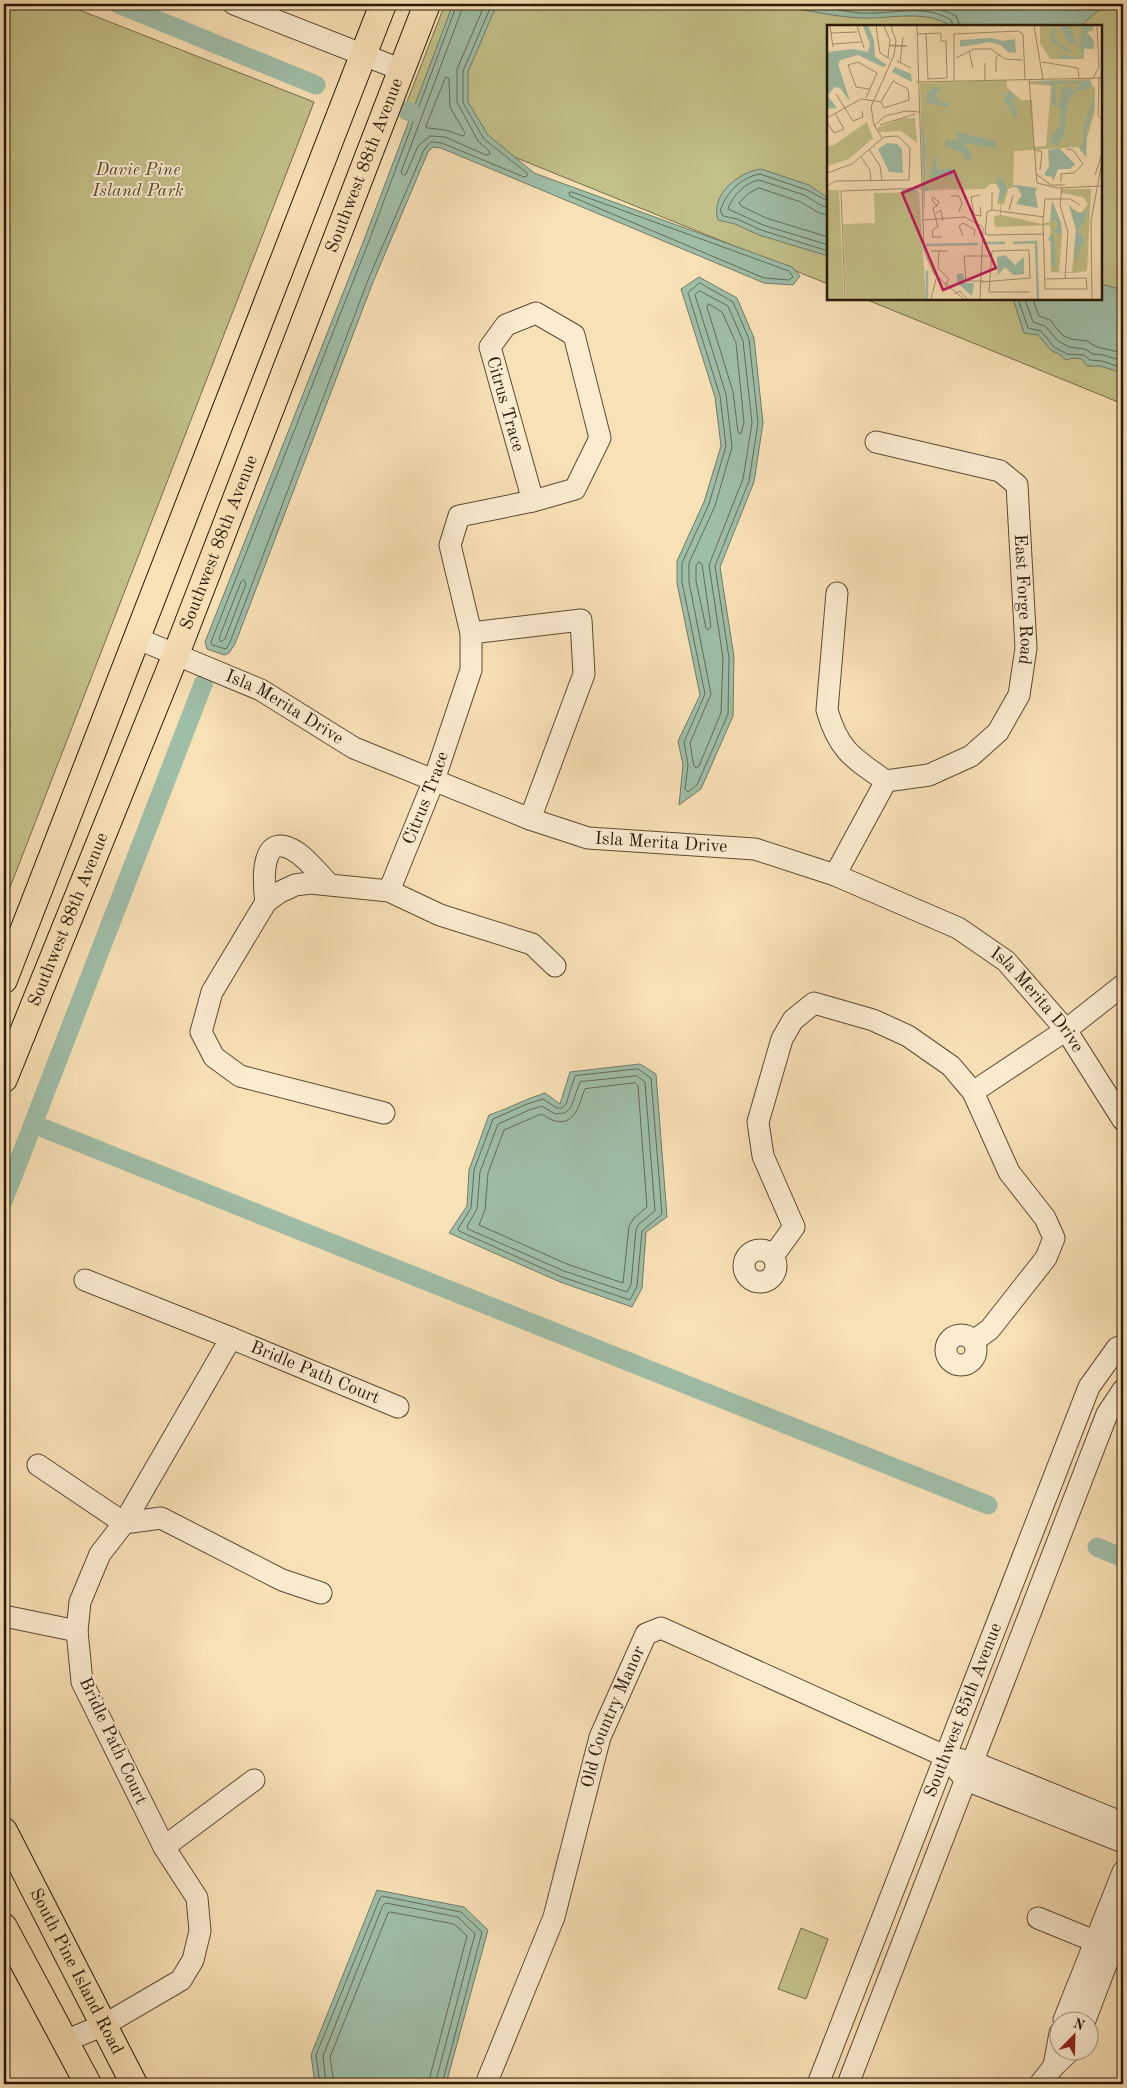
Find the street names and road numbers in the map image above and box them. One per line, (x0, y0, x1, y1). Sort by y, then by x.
street label: Southwest 88th Avenue (323, 76, 406, 255)
street label: Citrus Trace (483, 354, 527, 454)
street label: Southwest 88th Avenue (177, 453, 261, 632)
street label: East Forge Road (1011, 534, 1035, 666)
street label: Isla Merita Drive (223, 667, 346, 748)
street label: Citrus Trace (400, 749, 452, 847)
street label: Isla Merita Drive (594, 829, 728, 856)
street label: Southwest 88th Avenue (25, 830, 112, 1009)
street label: Isla Merita Drive (987, 944, 1087, 1056)
street label: Bridle Path Court (248, 1338, 382, 1407)
street label: Southwest 85th Avenue (921, 1620, 1005, 1800)
street label: Old Country Manor (578, 1643, 649, 1790)
street label: Bridle Path Court (76, 1675, 150, 1807)
street label: South Pine Island Road (26, 1886, 126, 2058)

